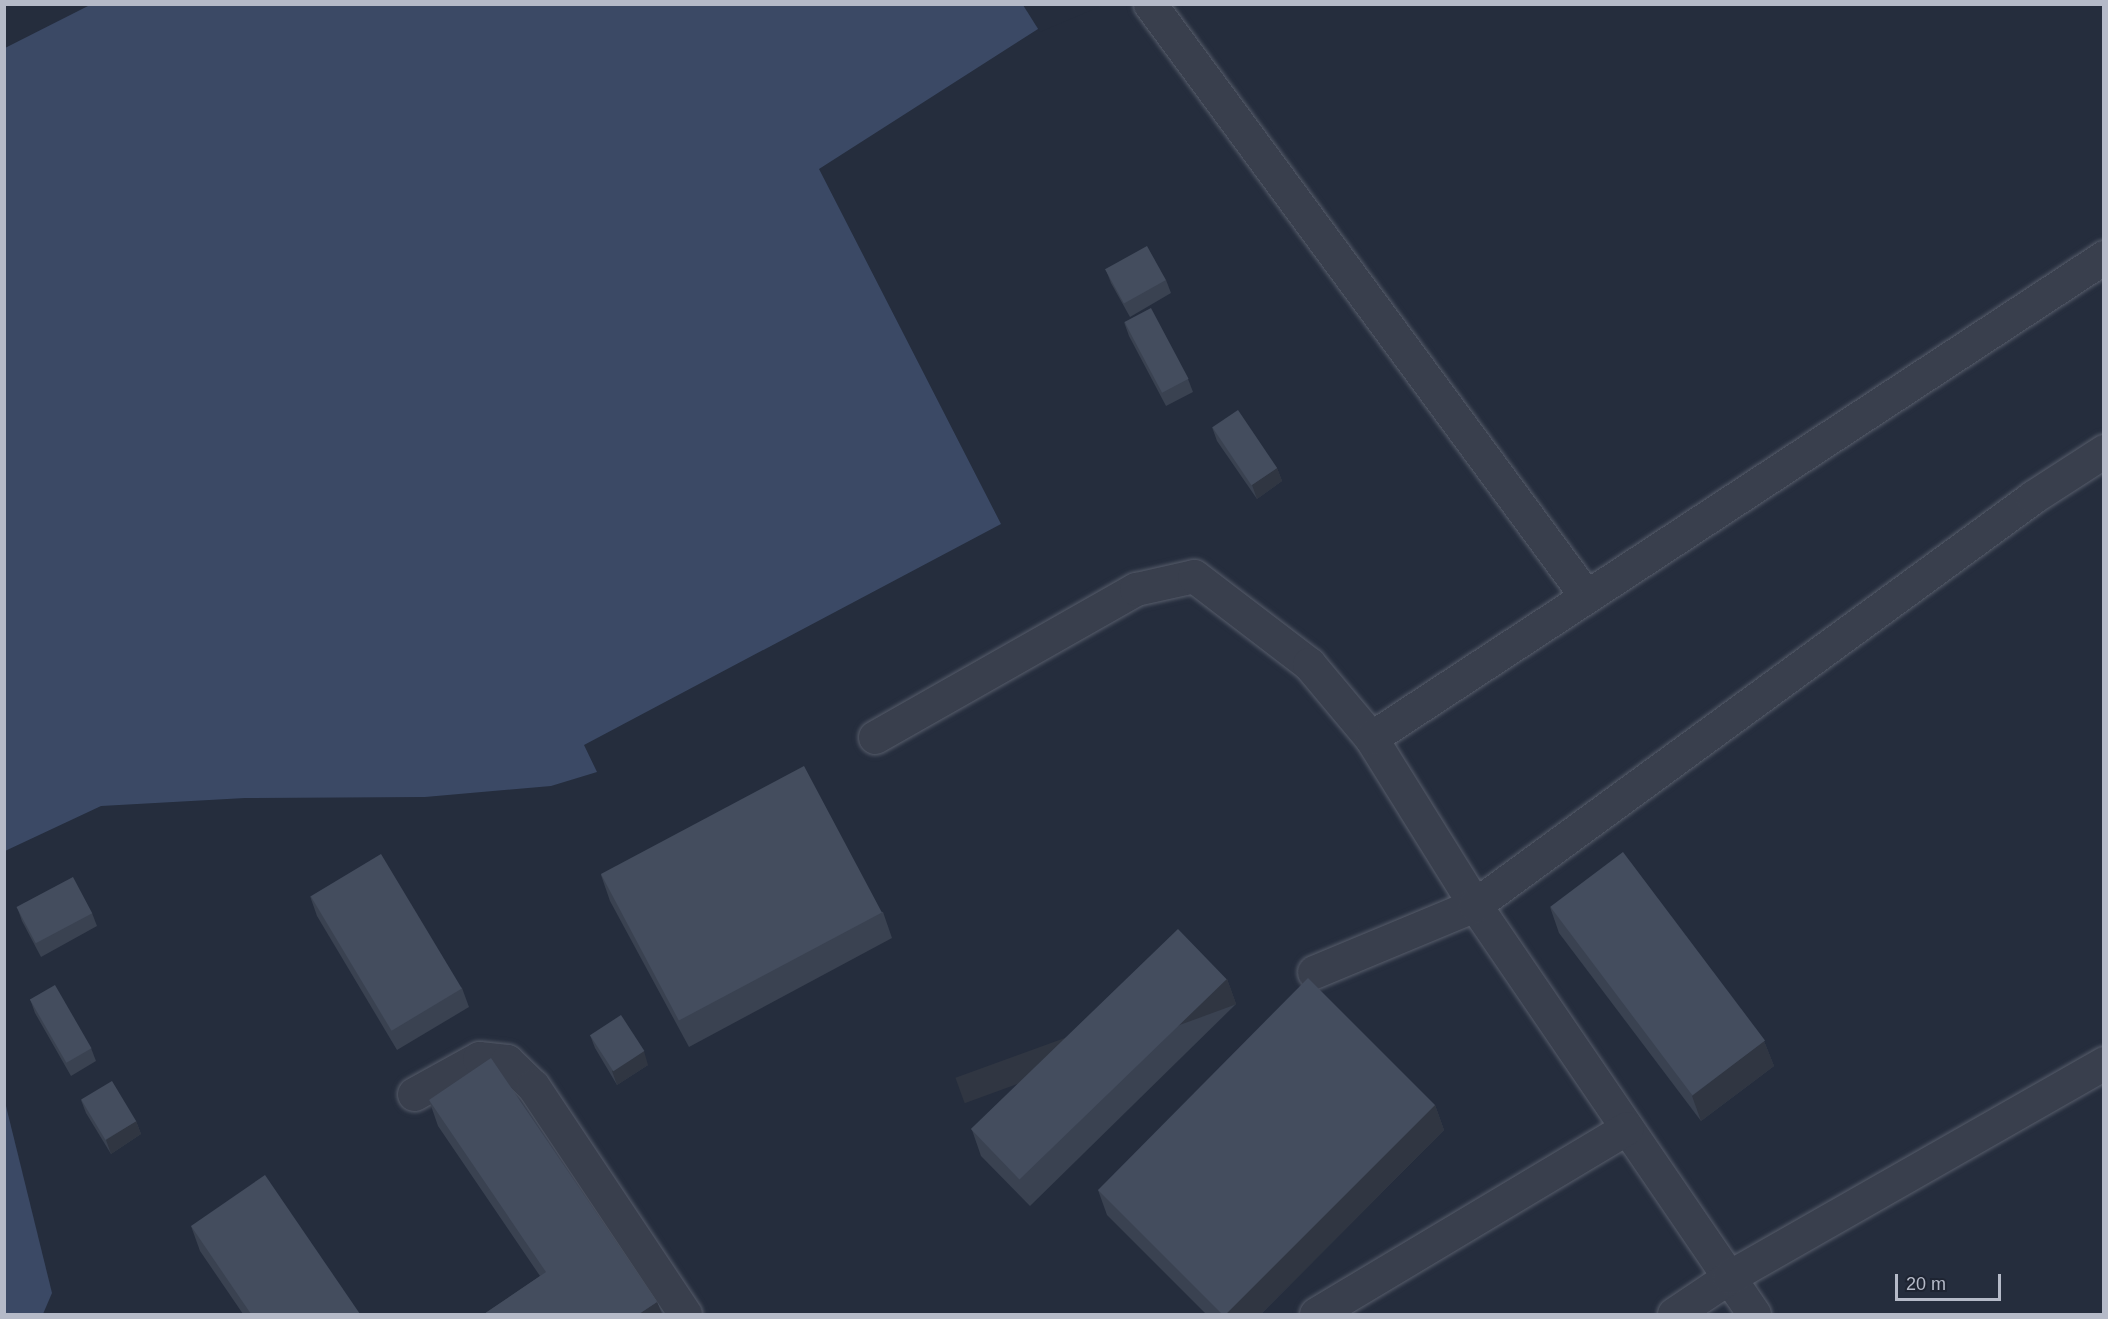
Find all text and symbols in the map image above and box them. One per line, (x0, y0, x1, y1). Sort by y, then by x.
scale bar (1898, 1262, 2004, 1300)
text: 20 m (1906, 1274, 1946, 1294)

